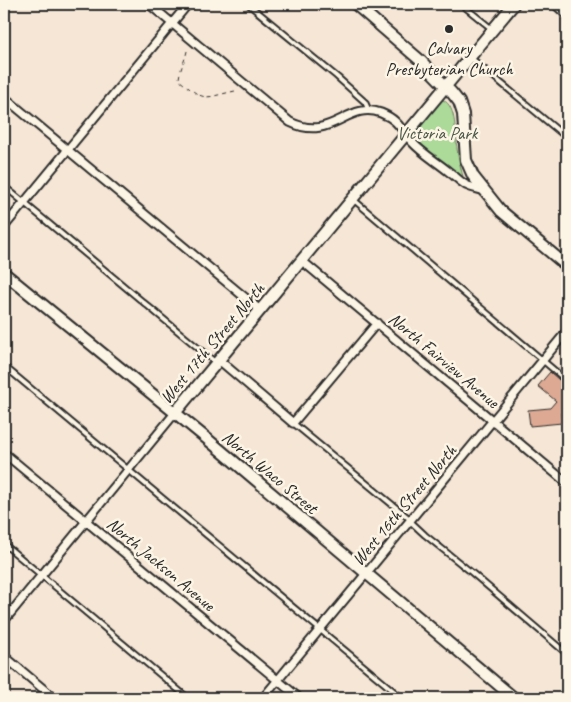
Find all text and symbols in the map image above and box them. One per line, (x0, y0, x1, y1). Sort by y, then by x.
marker: Calvary Presbyterian Church (443, 23, 455, 35)
place label: Calvary Presbyterian Church (385, 37, 513, 80)
park label: Victoria Park (397, 122, 479, 144)
street label: West 17th Street North (155, 277, 270, 408)
street label: North Fairview Avenue (384, 307, 505, 413)
street label: North Waco Street (218, 426, 324, 520)
street label: West 16th Street North (347, 439, 462, 570)
street label: North Jackson Avenue (103, 512, 220, 616)

